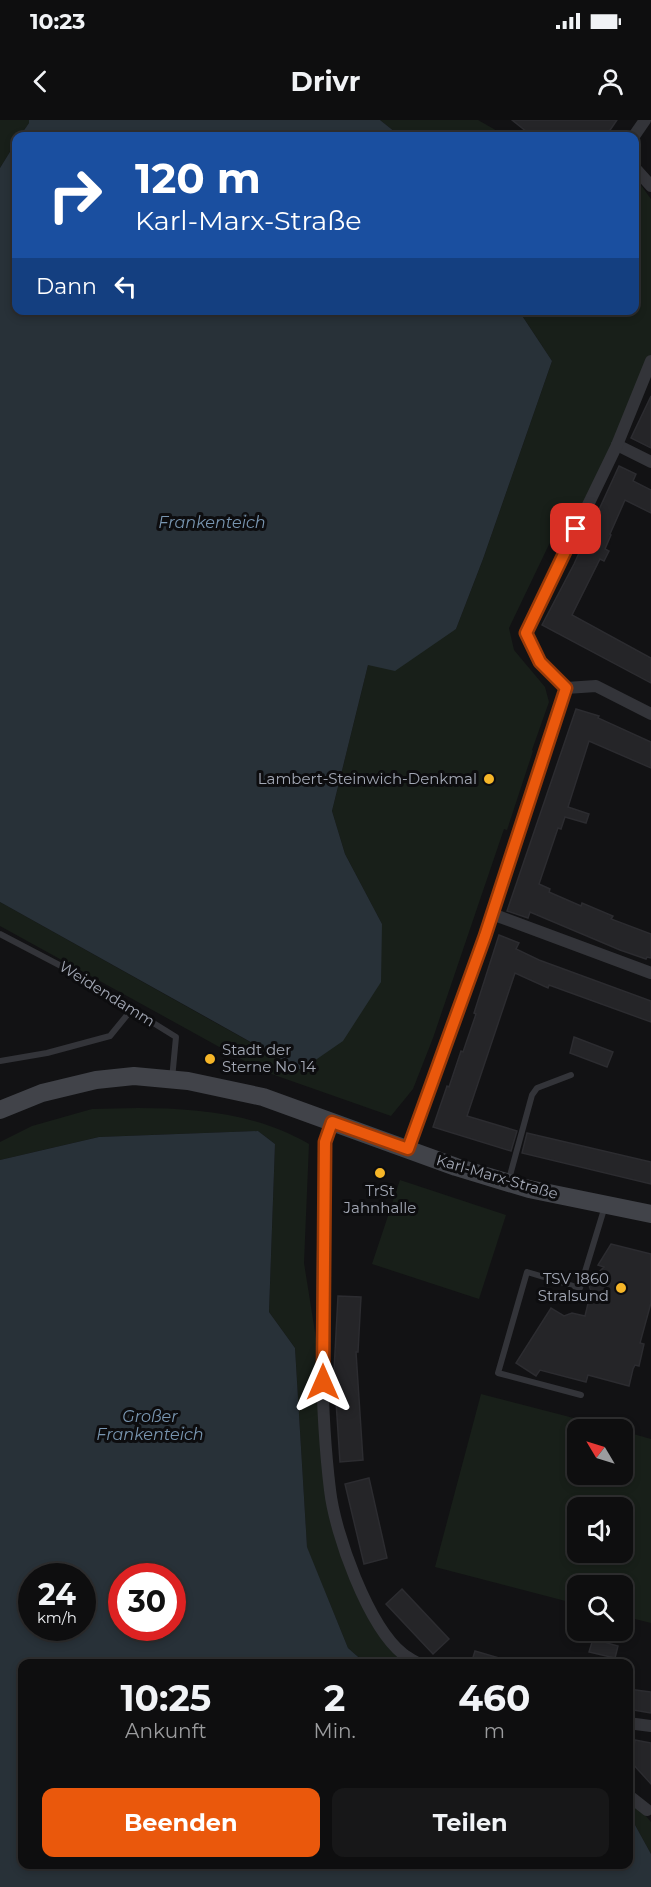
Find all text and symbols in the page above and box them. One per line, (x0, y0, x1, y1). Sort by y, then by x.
text: 10:23 (30, 8, 85, 35)
icon: back (24, 65, 57, 98)
text: Drivr (291, 65, 360, 98)
icon: person (594, 65, 627, 98)
text: 120 m (135, 152, 261, 204)
icon: right (36, 156, 114, 234)
text: Karl-Marx-Straße (135, 204, 362, 237)
icon: left (109, 270, 142, 303)
text: Dann (36, 273, 97, 300)
pin (550, 503, 601, 554)
icon: arrive (559, 512, 592, 545)
water label: Frankenteich (158, 513, 266, 532)
place label: Lambert-Steinwich-Denkmal (258, 769, 477, 788)
marker: Lambert-Steinwich-Denkmal (482, 772, 496, 786)
street label: Weidendamm (56, 957, 159, 1031)
place label: Stadt der Sterne No 14 (222, 1040, 316, 1076)
marker: Stadt der Sterne No 14 (203, 1052, 217, 1066)
street label: Karl-Marx-Straße (434, 1150, 560, 1203)
marker: TrSt Jahnhalle (373, 1166, 387, 1180)
place label: TrSt Jahnhalle (343, 1181, 416, 1217)
place label: TSV 1860 Stralsund (538, 1269, 609, 1305)
marker: TSV 1860 Stralsund (614, 1281, 628, 1295)
position arrow (291, 1350, 355, 1414)
water label: Großer Frankenteich (96, 1407, 204, 1444)
north arrow (567, 1419, 633, 1485)
map controls (567, 1419, 633, 1641)
button: sound (567, 1497, 633, 1563)
speed limit sign: 30 (108, 1563, 186, 1641)
button: search (567, 1575, 633, 1641)
text: 24 (38, 1576, 76, 1613)
text: km/h (37, 1608, 77, 1627)
text: 10:25 (120, 1676, 211, 1720)
text: 2 (324, 1676, 345, 1720)
text: 460 (458, 1676, 531, 1720)
text: Ankunft (125, 1719, 207, 1743)
text: Min. (314, 1719, 356, 1743)
text: m (484, 1719, 505, 1743)
button: Beenden (42, 1788, 320, 1857)
button: Teilen (332, 1788, 609, 1857)

